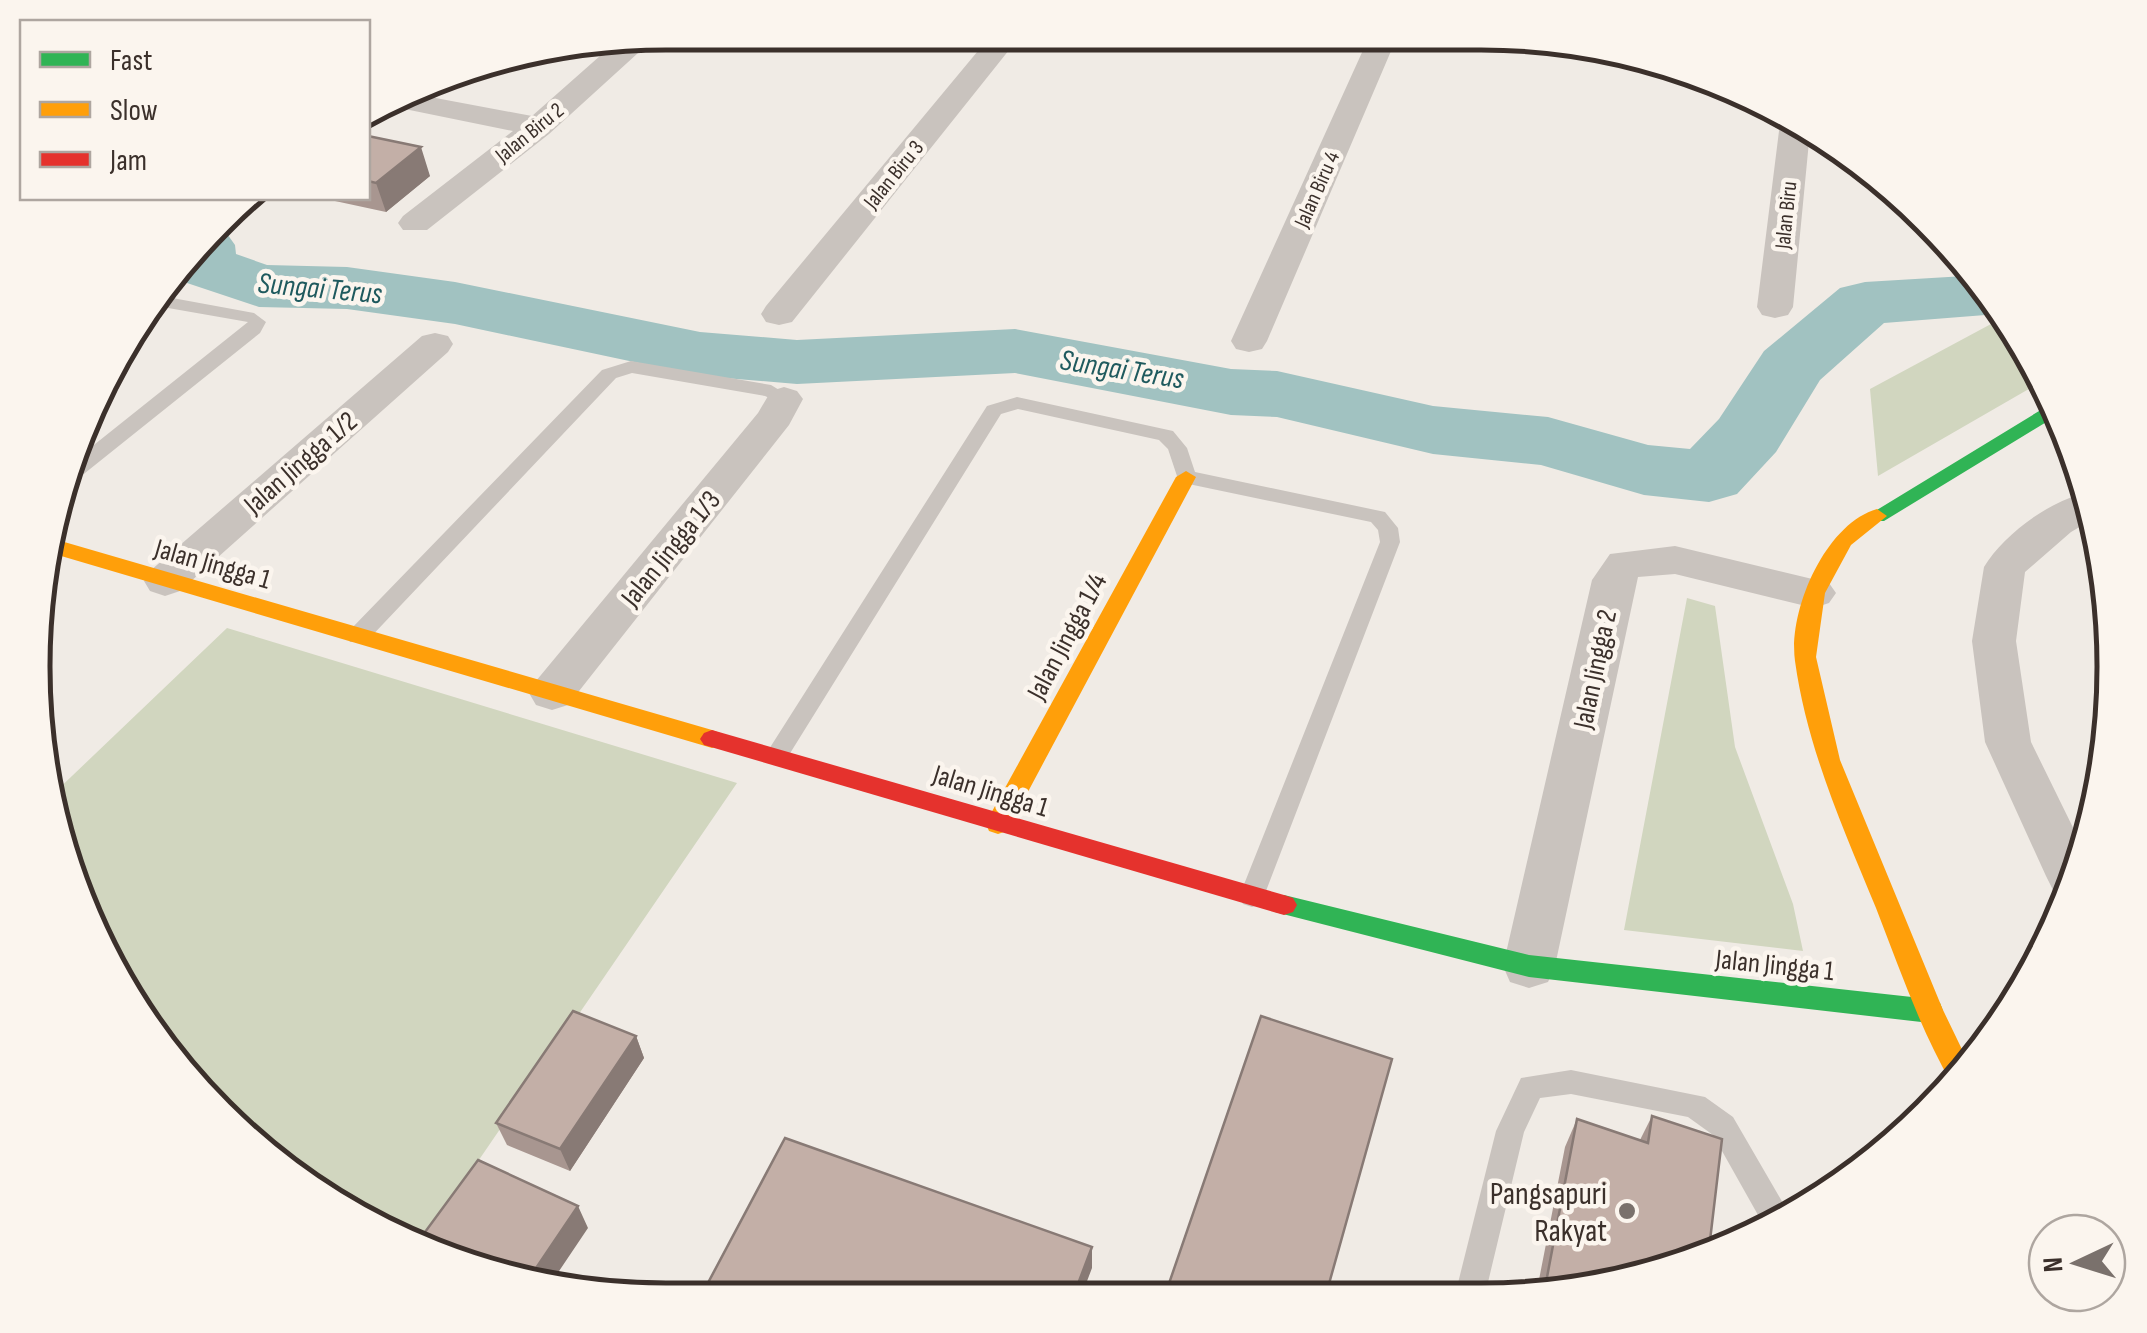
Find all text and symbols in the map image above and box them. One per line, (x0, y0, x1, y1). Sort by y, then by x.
legend (20, 20, 370, 200)
text: Fast (110, 43, 152, 79)
text: Slow (110, 93, 158, 129)
street label: Jalan Biru 2 (489, 97, 570, 170)
street label: Jalan Biru 3 (858, 135, 930, 216)
text: Jam (109, 143, 147, 179)
street label: Jalan Biru 4 (1288, 147, 1346, 233)
street label: Jalan Biru (1769, 180, 1803, 251)
water label: Sungai Terus (256, 266, 384, 312)
water label: Sungai Terus (1057, 342, 1187, 398)
street label: Jalan Jingga 1/2 (237, 405, 364, 522)
street label: Jalan Jingga 1/3 (614, 484, 728, 614)
street label: Jalan Jingga 1 (150, 532, 274, 597)
street label: Jalan Jingga 1/4 (1020, 568, 1114, 706)
street label: Jalan Jingga 2 (1567, 607, 1624, 733)
street label: Jalan Jingga 1 (928, 758, 1052, 825)
street label: Jalan Jingga 1 (1713, 943, 1836, 988)
place label: Pangsapuri Rakyat (1490, 1175, 1607, 1251)
marker: Pangsapuri Rakyat (1616, 1200, 1638, 1222)
north arrow (2027, 1213, 2127, 1313)
text: N (2037, 1256, 2071, 1273)

